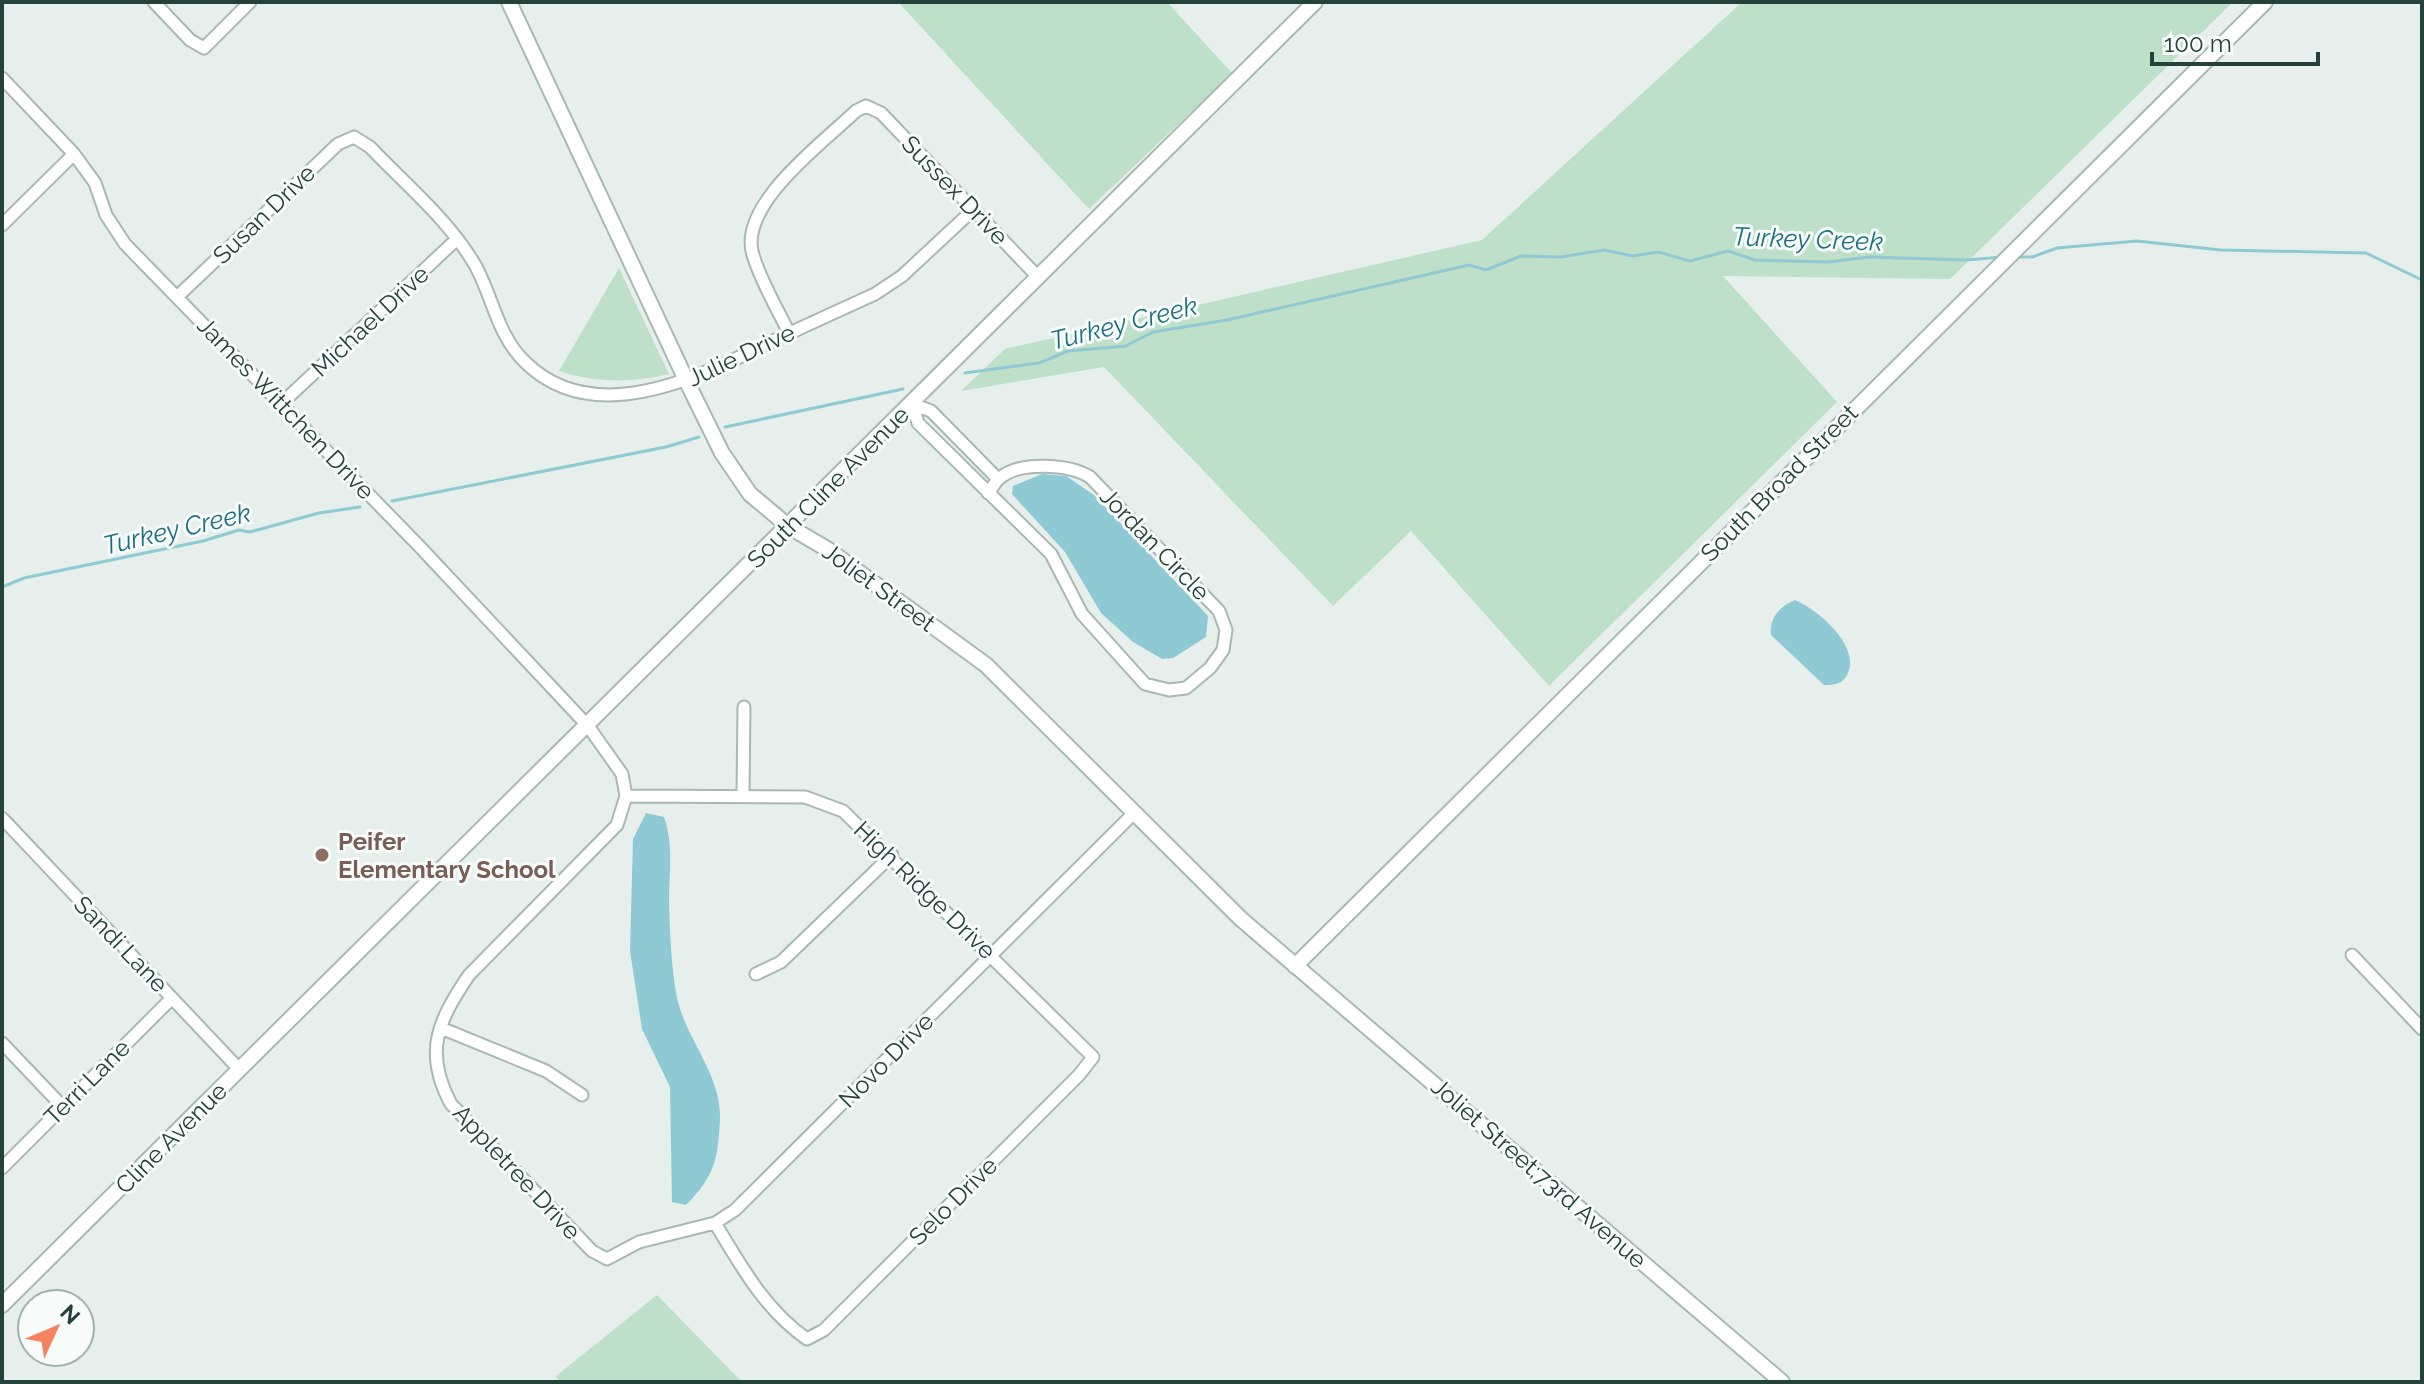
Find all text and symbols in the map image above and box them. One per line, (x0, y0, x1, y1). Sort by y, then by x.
scale bar (2152, 16, 2318, 66)
text: 100 m (2164, 29, 2232, 58)
street label: Sussex Drive (896, 129, 1014, 251)
street label: Susan Drive (207, 158, 321, 270)
water label: Turkey Creek (1732, 221, 1884, 257)
street label: Michael Drive (305, 259, 435, 383)
water label: Turkey Creek (1047, 290, 1201, 356)
street label: James Wittchen Drive (191, 311, 381, 505)
street label: Julie Drive (683, 318, 799, 392)
street label: South Broad Street (1694, 398, 1864, 568)
street label: South Cline Avenue (741, 400, 915, 574)
street label: Jordan Circle (1094, 482, 1216, 606)
water label: Turkey Creek (100, 497, 254, 561)
street label: Joliet Street (817, 536, 941, 638)
street label: High Ridge Drive (848, 815, 1002, 965)
place label: Peifer Elementary School (338, 827, 556, 884)
marker: Peifer Elementary School (313, 846, 331, 864)
street label: Sandi Lane (68, 890, 174, 998)
street label: Novo Drive (833, 1007, 939, 1113)
street label: Terri Lane (38, 1033, 136, 1131)
street label: Joliet Street;73rd Avenue (1426, 1072, 1652, 1274)
street label: Cline Avenue (109, 1076, 233, 1200)
street label: Appletree Drive (447, 1098, 587, 1246)
street label: Selo Drive (903, 1151, 1003, 1251)
north arrow (16, 1288, 96, 1368)
text: N (55, 1299, 86, 1329)

